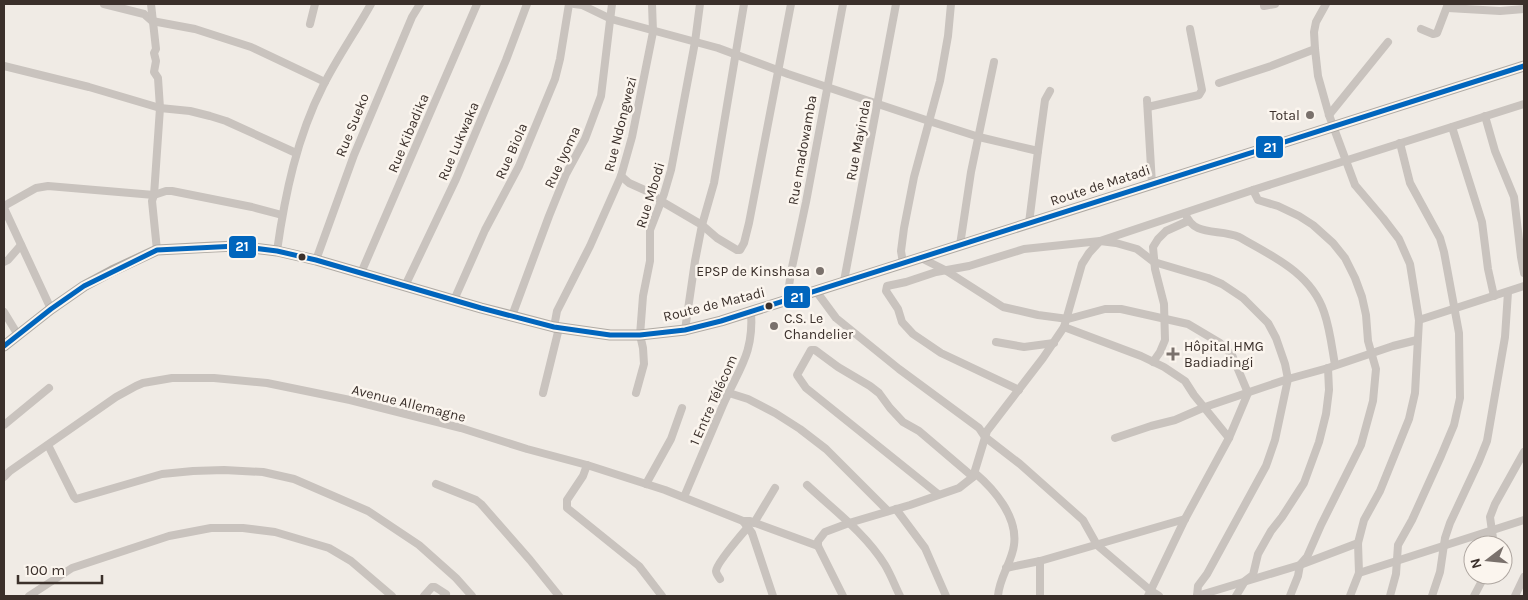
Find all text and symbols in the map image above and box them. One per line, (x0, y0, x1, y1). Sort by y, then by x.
street label: Rue Ndongwezi (600, 75, 641, 174)
street label: Rue Sueko (332, 91, 373, 160)
street label: Rue Kibadika (384, 91, 433, 175)
street label: Rue madowamba (784, 94, 821, 206)
street label: Rue Mayinda (842, 98, 875, 182)
street label: Rue Lukwaka (434, 99, 483, 183)
place label: Total (1270, 107, 1300, 124)
marker: Total (1304, 109, 1316, 121)
street label: Rue Biola (492, 120, 531, 182)
street label: Rue Iyoma (541, 123, 584, 191)
line badge: 21 (1255, 135, 1284, 159)
text: 21 (1263, 139, 1277, 156)
street label: Rue Mbodi (632, 160, 669, 230)
street label: Route de Matadi (1048, 161, 1152, 210)
line badge: 21 (228, 235, 257, 259)
text: 21 (235, 238, 249, 255)
unlabelled marker (297, 252, 307, 262)
place label: EPSP de Kinshasa (696, 263, 810, 280)
marker: EPSP de Kinshasa (814, 265, 826, 277)
street label: Route de Matadi (661, 284, 767, 325)
line badge: 21 (783, 285, 811, 309)
text: 21 (790, 289, 804, 306)
unlabelled marker (764, 301, 774, 311)
place label: C.S. Le Chandelier (784, 310, 854, 343)
marker: C.S. Le Chandelier (768, 320, 780, 332)
place label: Hôpital HMG Badiadingi (1184, 338, 1264, 371)
marker: Hôpital HMG Badiadingi (1166, 347, 1180, 361)
street label: 1 Entre Télécom (686, 352, 741, 448)
street label: Avenue Allemagne (350, 381, 468, 426)
north arrow (1463, 535, 1513, 585)
scale bar (18, 552, 101, 584)
text: N (1466, 556, 1486, 571)
text: 100 m (25, 561, 65, 579)

